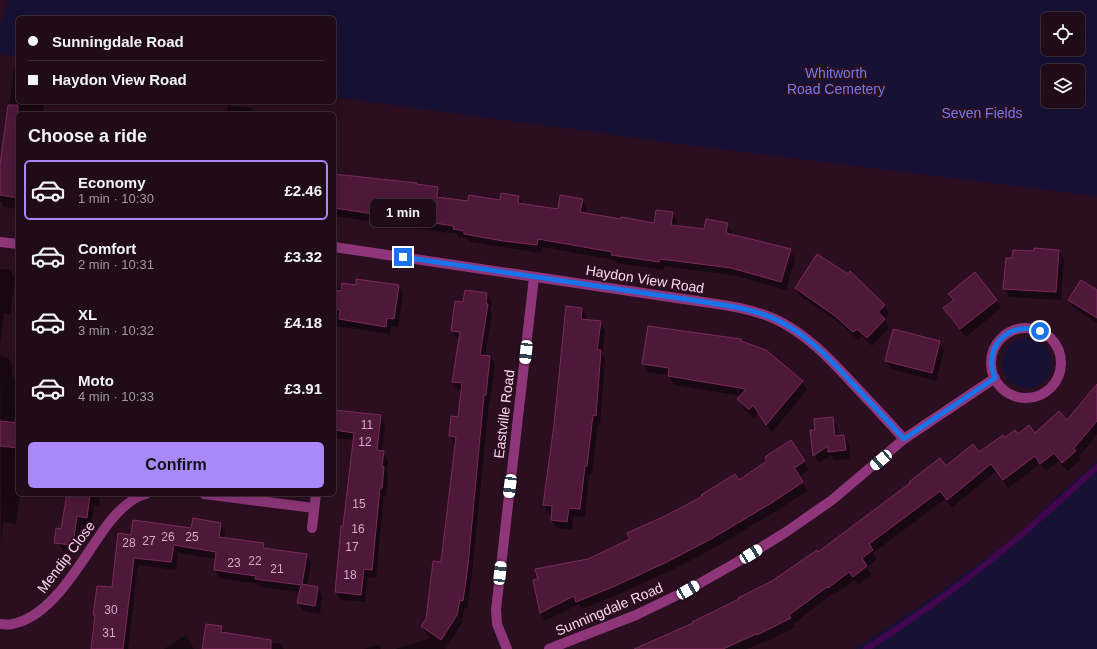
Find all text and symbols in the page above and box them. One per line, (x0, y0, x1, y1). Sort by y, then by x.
map controls (1041, 12, 1085, 108)
button: locate (1041, 12, 1085, 56)
text: Sunningdale Road (52, 33, 184, 50)
button: layers (1041, 64, 1085, 108)
park label: Whitworth Road Cemetery (787, 65, 885, 97)
text: Haydon View Road (52, 71, 187, 88)
park label: Seven Fields (942, 105, 1022, 121)
text: Choose a ride (28, 126, 147, 146)
icon: car (30, 172, 66, 208)
text: Economy (78, 174, 146, 191)
text: £2.46 (284, 182, 322, 199)
text: 1 min · 10:30 (78, 191, 154, 206)
callout: 1 min (370, 199, 436, 227)
text: 1 min (386, 205, 420, 220)
icon: car (30, 238, 66, 274)
text: Comfort (78, 240, 136, 257)
text: £3.32 (284, 248, 322, 265)
route end (394, 248, 412, 266)
text: 2 min · 10:31 (78, 257, 154, 272)
street label: Haydon View Road (585, 262, 705, 296)
icon: car (30, 304, 66, 340)
text: XL (78, 306, 97, 323)
text: £4.18 (284, 314, 322, 331)
route start (1031, 322, 1049, 340)
text: 3 min · 10:32 (78, 323, 154, 338)
car (519, 339, 533, 365)
street label: Eastville Road (491, 369, 517, 459)
icon: car (30, 370, 66, 406)
text: Moto (78, 372, 114, 389)
text: £3.91 (284, 380, 322, 397)
text: 4 min · 10:33 (78, 389, 154, 404)
house number: 11 (361, 418, 374, 432)
house number: 12 (358, 435, 372, 449)
button: Confirm (28, 442, 324, 488)
car (868, 448, 894, 472)
car (503, 473, 517, 499)
house number: 15 (352, 497, 366, 511)
street label: Mendip Close (34, 518, 98, 596)
house number: 16 (351, 522, 365, 536)
house number: 26 (161, 530, 175, 544)
house number: 25 (185, 530, 199, 544)
house number: 27 (142, 534, 156, 548)
house number: 28 (122, 536, 136, 550)
house number: 17 (345, 540, 359, 554)
car (738, 543, 764, 565)
house number: 22 (248, 554, 262, 568)
house number: 23 (227, 556, 241, 570)
car (493, 560, 507, 586)
house number: 21 (270, 562, 284, 576)
house number: 18 (343, 568, 357, 582)
street label: Sunningdale Road (553, 579, 665, 639)
car (675, 579, 701, 601)
house number: 30 (104, 603, 118, 617)
house number: 31 (102, 626, 116, 640)

